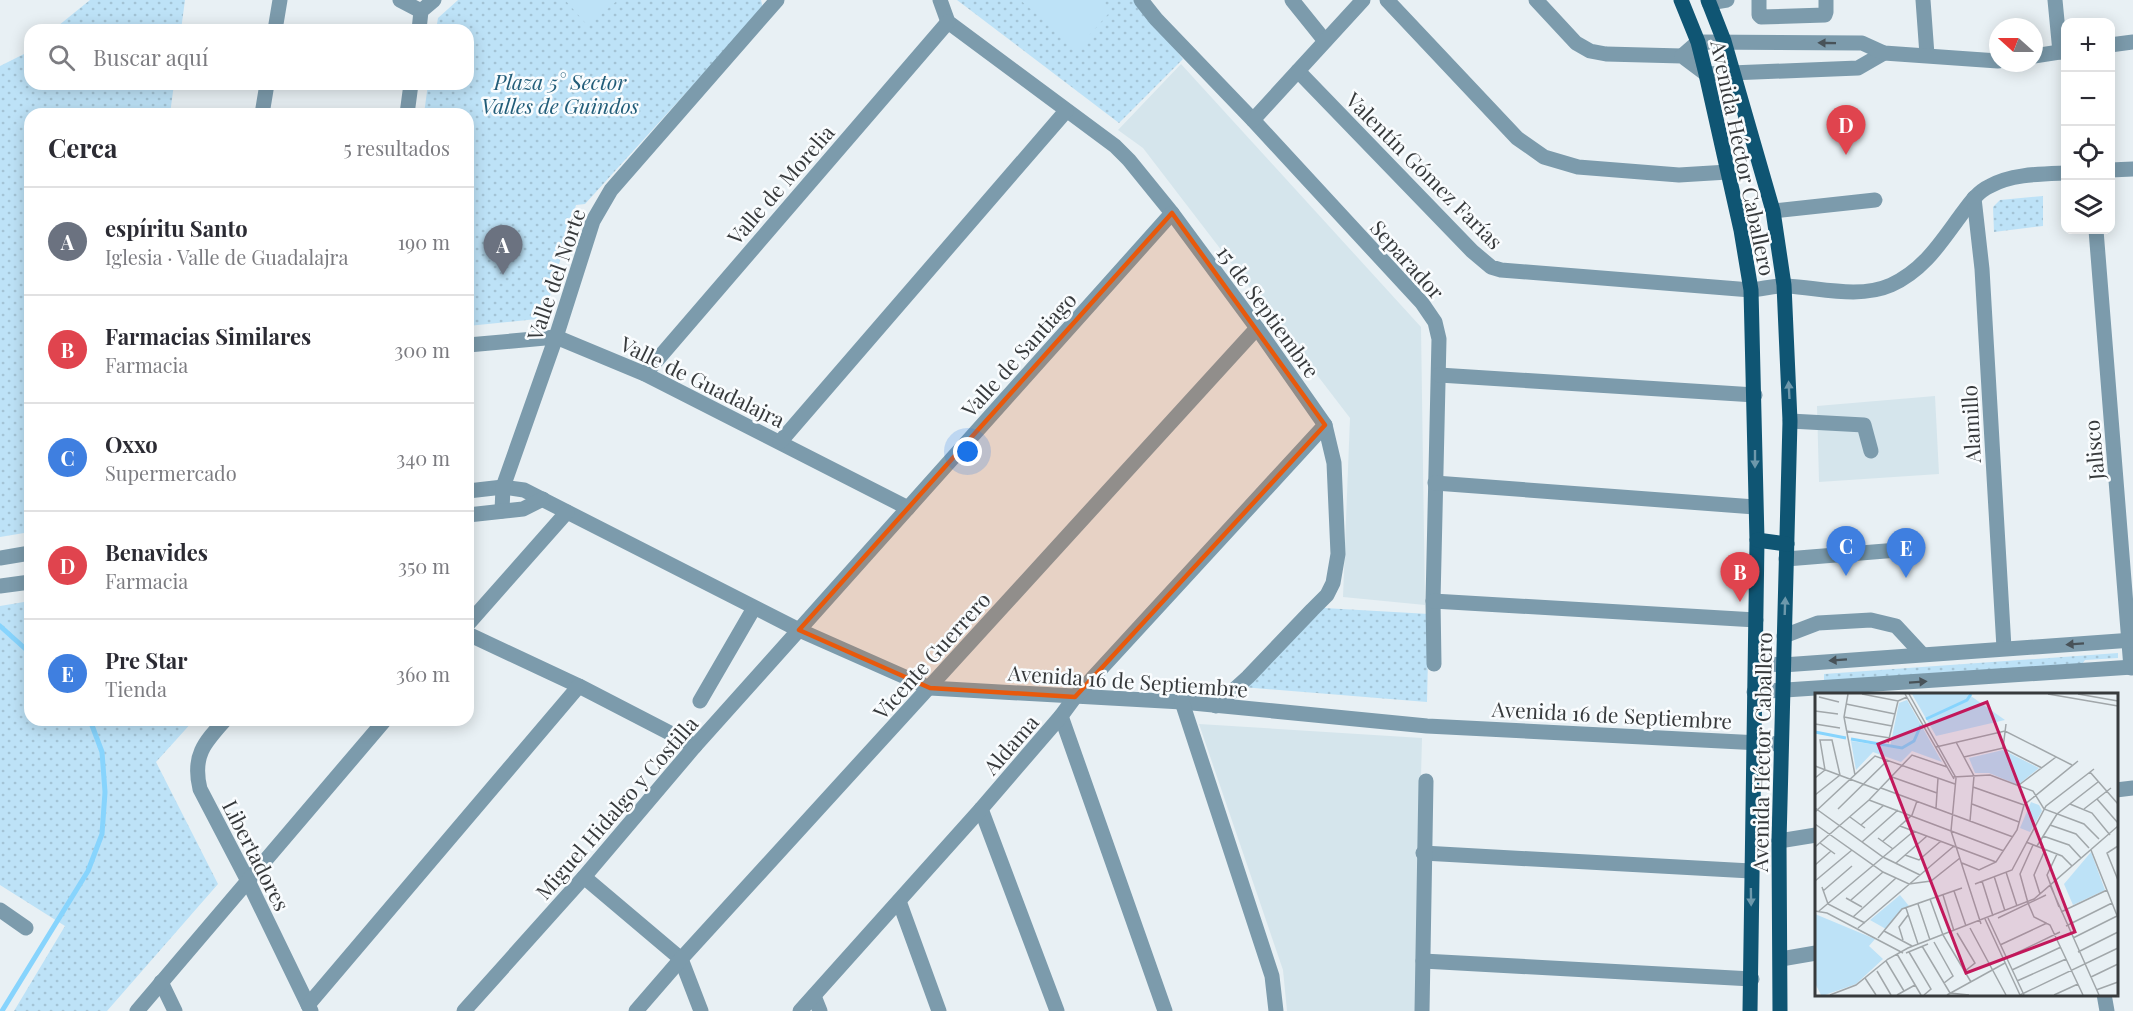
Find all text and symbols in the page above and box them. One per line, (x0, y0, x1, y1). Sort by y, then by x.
north arrow (1989, 18, 2043, 72)
map controls (2061, 18, 2115, 234)
button: + (2061, 18, 2115, 72)
search box (24, 24, 474, 90)
street label: Avenida Héctor Caballero (1705, 37, 1783, 278)
one-way arrow (1818, 38, 1837, 48)
icon: search (45, 41, 78, 74)
text: Buscar aquí (93, 42, 208, 72)
park label: Plaza 5° Sector Valles de Guindos (481, 67, 639, 119)
button: − (2061, 72, 2115, 126)
street label: Valentín Gómez Farías (1340, 85, 1509, 254)
pin: D (1826, 106, 1866, 155)
street label: Valle de Morelia (720, 118, 840, 250)
button: locate (2061, 126, 2115, 180)
text: Cerca (48, 130, 117, 165)
text: 5 resultados (344, 134, 450, 161)
button: layers (2061, 180, 2115, 234)
street label: Valle del Norte (519, 204, 591, 345)
text: espíritu Santo (105, 213, 248, 243)
street label: Separador (1365, 213, 1451, 305)
pin: A (484, 226, 522, 275)
text: A (61, 228, 74, 255)
text: 190 m (398, 228, 450, 255)
street label: 15 de Septiembre (1211, 239, 1327, 383)
text: Iglesia · Valle de Guadalajra (105, 243, 348, 270)
street label: Valle de Santiago (954, 286, 1082, 423)
text: Farmacias Similares (105, 321, 311, 351)
street label: Valle de Guadalajra (615, 329, 791, 433)
text: B (61, 336, 74, 363)
text: 300 m (394, 336, 450, 363)
text: Farmacia (105, 351, 188, 378)
one-way arrow (1785, 381, 1794, 400)
street label: Alamillo (1954, 384, 1986, 465)
street label: Jalisco (2076, 419, 2110, 482)
text: Oxxo (105, 429, 158, 459)
your location (953, 437, 982, 466)
text: C (60, 444, 75, 471)
text: 340 m (396, 444, 450, 471)
one-way arrow (1750, 450, 1760, 469)
text: Supermercado (105, 459, 237, 486)
pin: C (1826, 526, 1866, 576)
pin: E (1886, 528, 1926, 578)
text: Benavides (105, 537, 208, 567)
text: D (60, 552, 75, 579)
text: 350 m (398, 552, 450, 579)
pin: B (1720, 552, 1760, 602)
text: Farmacia (105, 567, 188, 594)
street label: Vicente Guerrero (866, 585, 996, 725)
one-way arrow (1780, 597, 1789, 616)
street label: Avenida Héctor Caballero (1745, 632, 1777, 873)
one-way arrow (2065, 639, 2084, 648)
text: Pre Star (105, 645, 188, 675)
one-way arrow (1829, 656, 1848, 665)
street label: Avenida 16 de Septiembre (1006, 658, 1249, 702)
text: E (61, 660, 74, 687)
text: 360 m (396, 660, 450, 687)
text: Tienda (105, 675, 167, 702)
one-way arrow (1908, 677, 1927, 687)
inset map (1815, 693, 2118, 996)
street label: Avenida 16 de Septiembre (1490, 694, 1733, 734)
street label: Aldama (976, 708, 1044, 781)
street label: Miguel Hidalgo y Costilla (529, 709, 704, 905)
street label: Libertadores (217, 795, 297, 915)
one-way arrow (1746, 888, 1756, 907)

